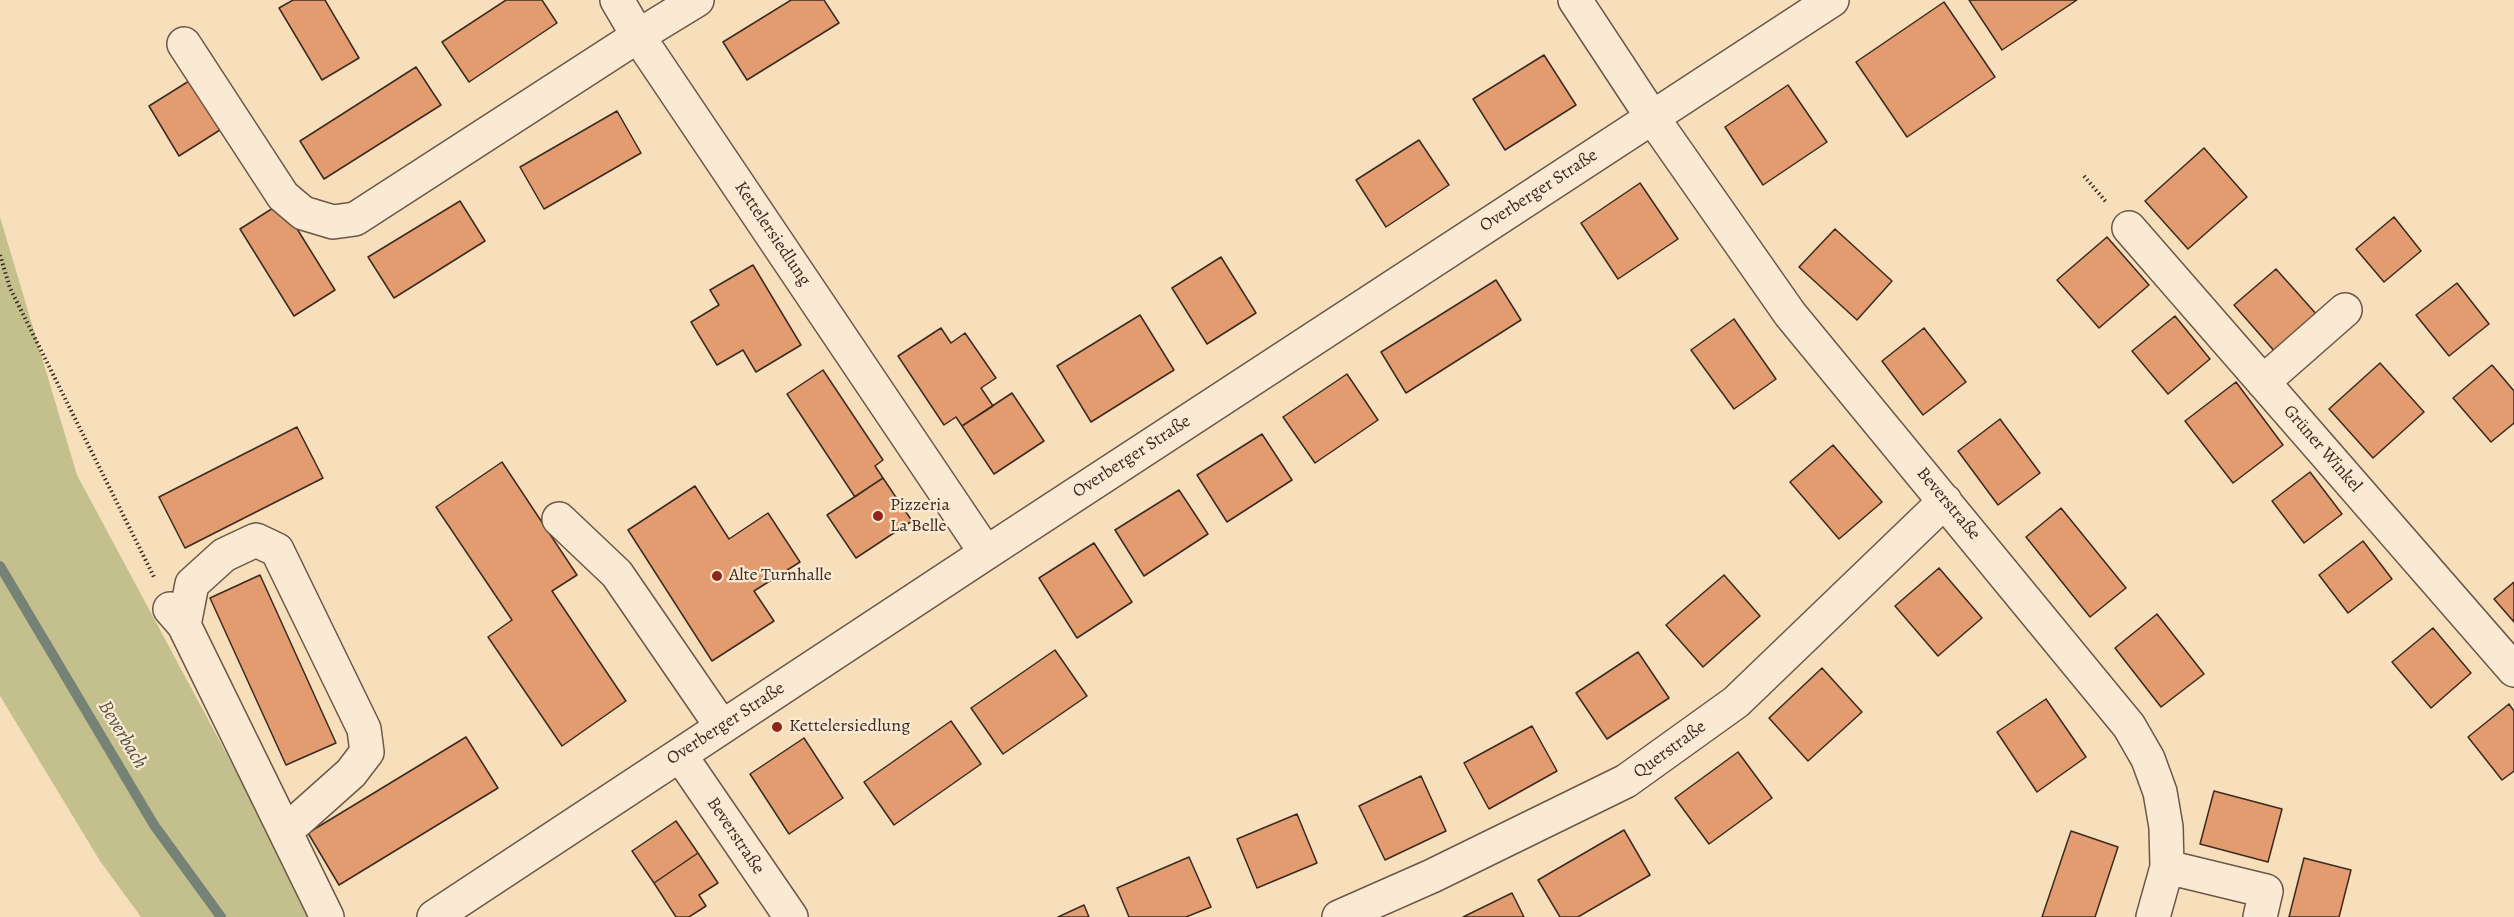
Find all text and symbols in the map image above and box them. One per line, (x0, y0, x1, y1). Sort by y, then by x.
street label: Overberger Straße (1476, 145, 1602, 237)
street label: Kettelersiedlung (729, 178, 815, 290)
street label: Grüner Winkel (2278, 401, 2366, 497)
street label: Overberger Straße (1069, 411, 1195, 503)
street label: Beverstraße (1911, 463, 1985, 545)
place label: Pizzeria La Belle (890, 495, 950, 538)
marker: Pizzeria La Belle (871, 509, 885, 523)
place label: Alte Turnhalle (729, 565, 832, 587)
marker: Alte Turnhalle (710, 569, 724, 583)
street label: Overberger Straße (663, 678, 789, 770)
water label: Beverbach (92, 696, 152, 774)
place label: Kettelersiedlung (789, 716, 910, 738)
street label: Querstraße (1630, 717, 1710, 783)
marker: Kettelersiedlung (770, 720, 784, 734)
street label: Beverstraße (701, 793, 769, 879)

